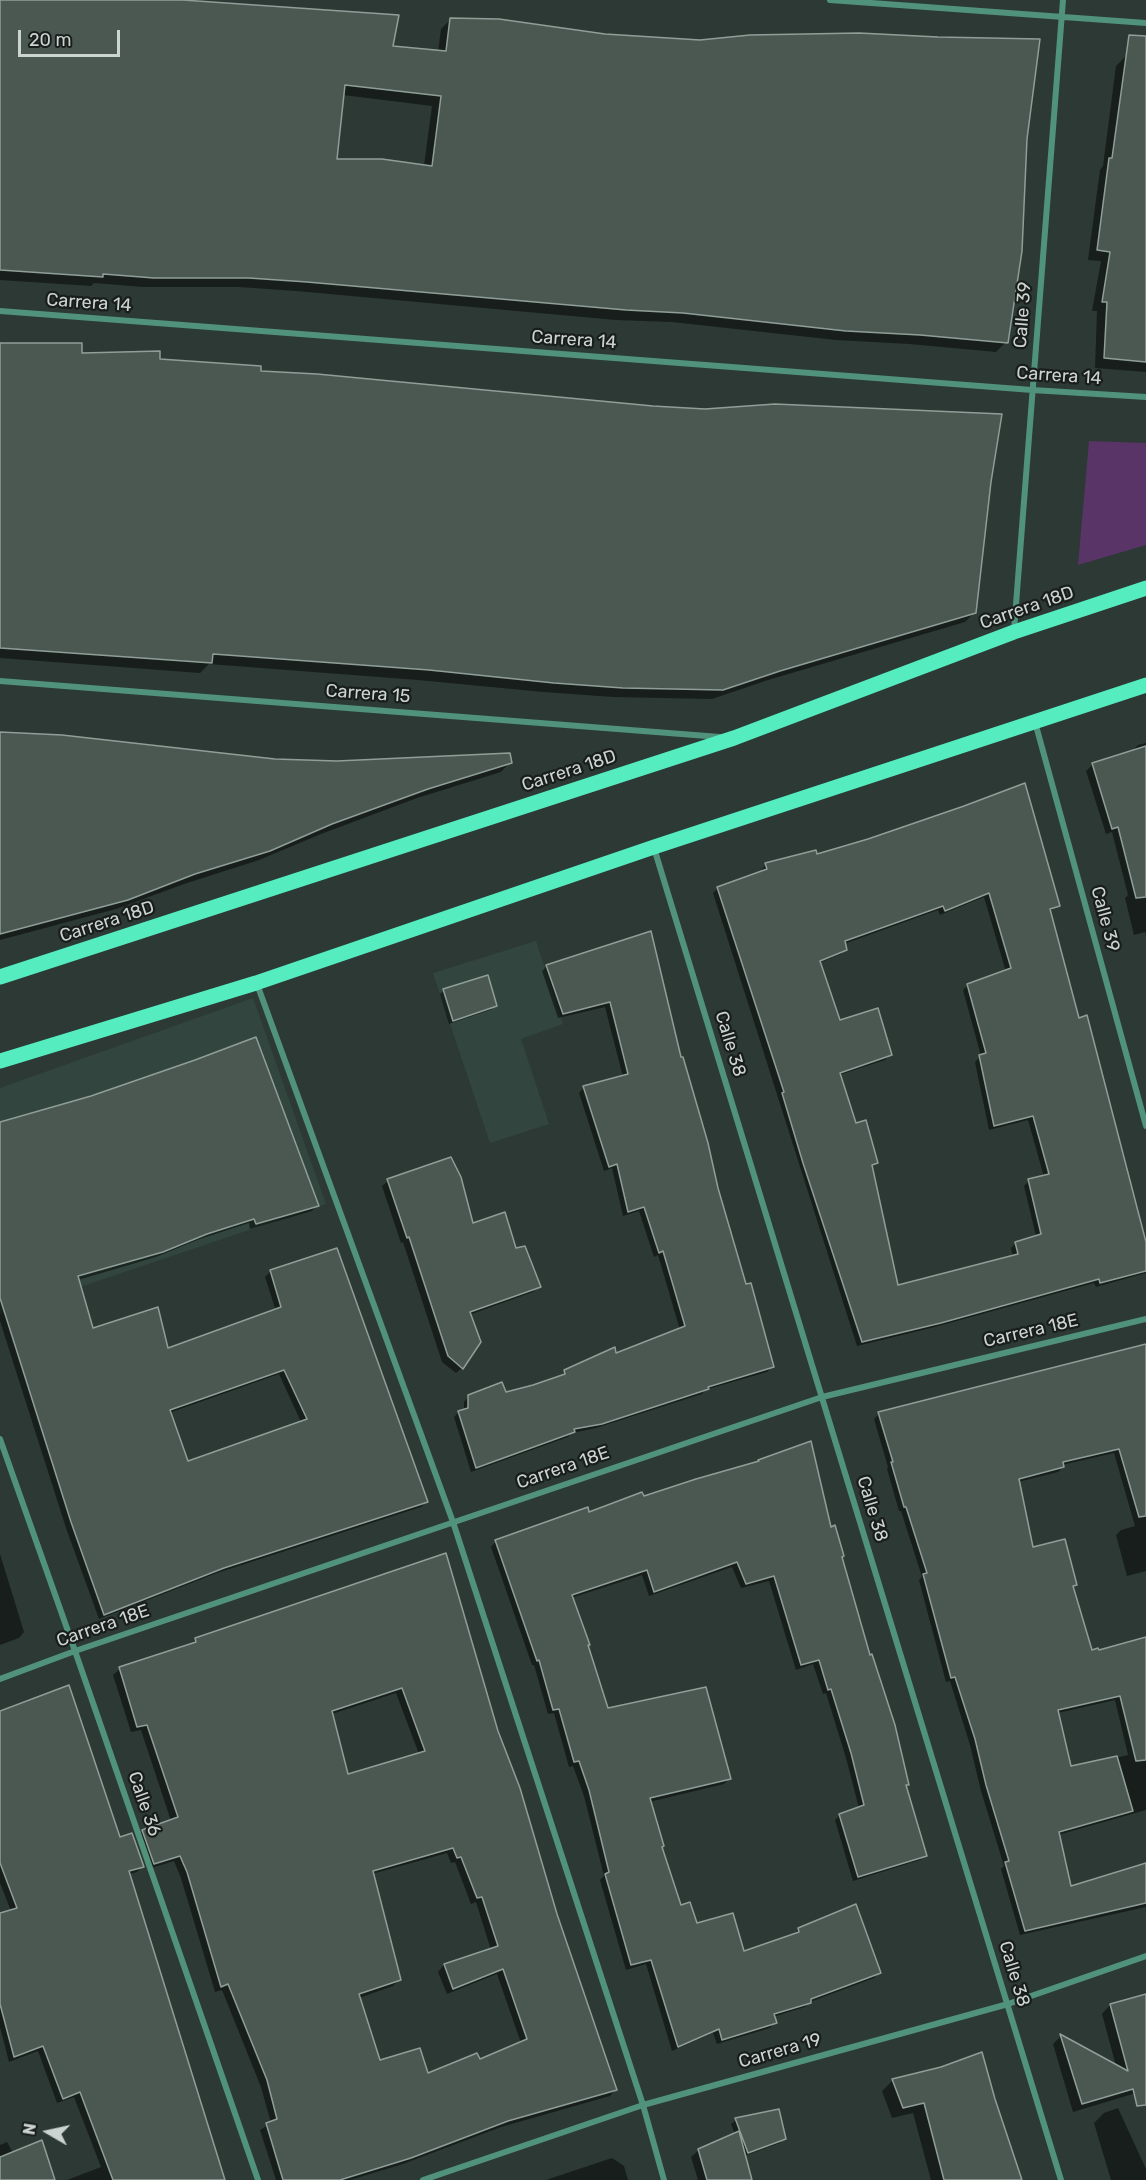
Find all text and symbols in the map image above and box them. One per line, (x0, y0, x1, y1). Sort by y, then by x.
scale bar (21, 18, 123, 56)
text: 20 m (29, 29, 71, 51)
street label: Calle 39 (1010, 281, 1036, 349)
street label: Carrera 14 (46, 289, 132, 317)
street label: Carrera 14 (531, 326, 617, 354)
street label: Carrera 14 (1016, 362, 1102, 390)
street label: Carrera 18D (977, 582, 1077, 634)
street label: Carrera 15 (325, 680, 411, 708)
street label: Carrera 18D (519, 746, 619, 796)
street label: Calle 39 (1086, 884, 1124, 954)
street label: Carrera 18D (57, 897, 157, 947)
street label: Calle 38 (710, 1009, 750, 1079)
street label: Carrera 18E (982, 1310, 1080, 1352)
street label: Carrera 18E (514, 1442, 612, 1494)
street label: Calle 38 (852, 1474, 892, 1544)
street label: Carrera 18E (54, 1600, 152, 1652)
street label: Calle 36 (123, 1769, 165, 1839)
street label: Calle 38 (994, 1939, 1034, 2009)
street label: Carrera 19 (736, 2029, 824, 2073)
north arrow (18, 2102, 78, 2162)
text: N (19, 2122, 40, 2136)

